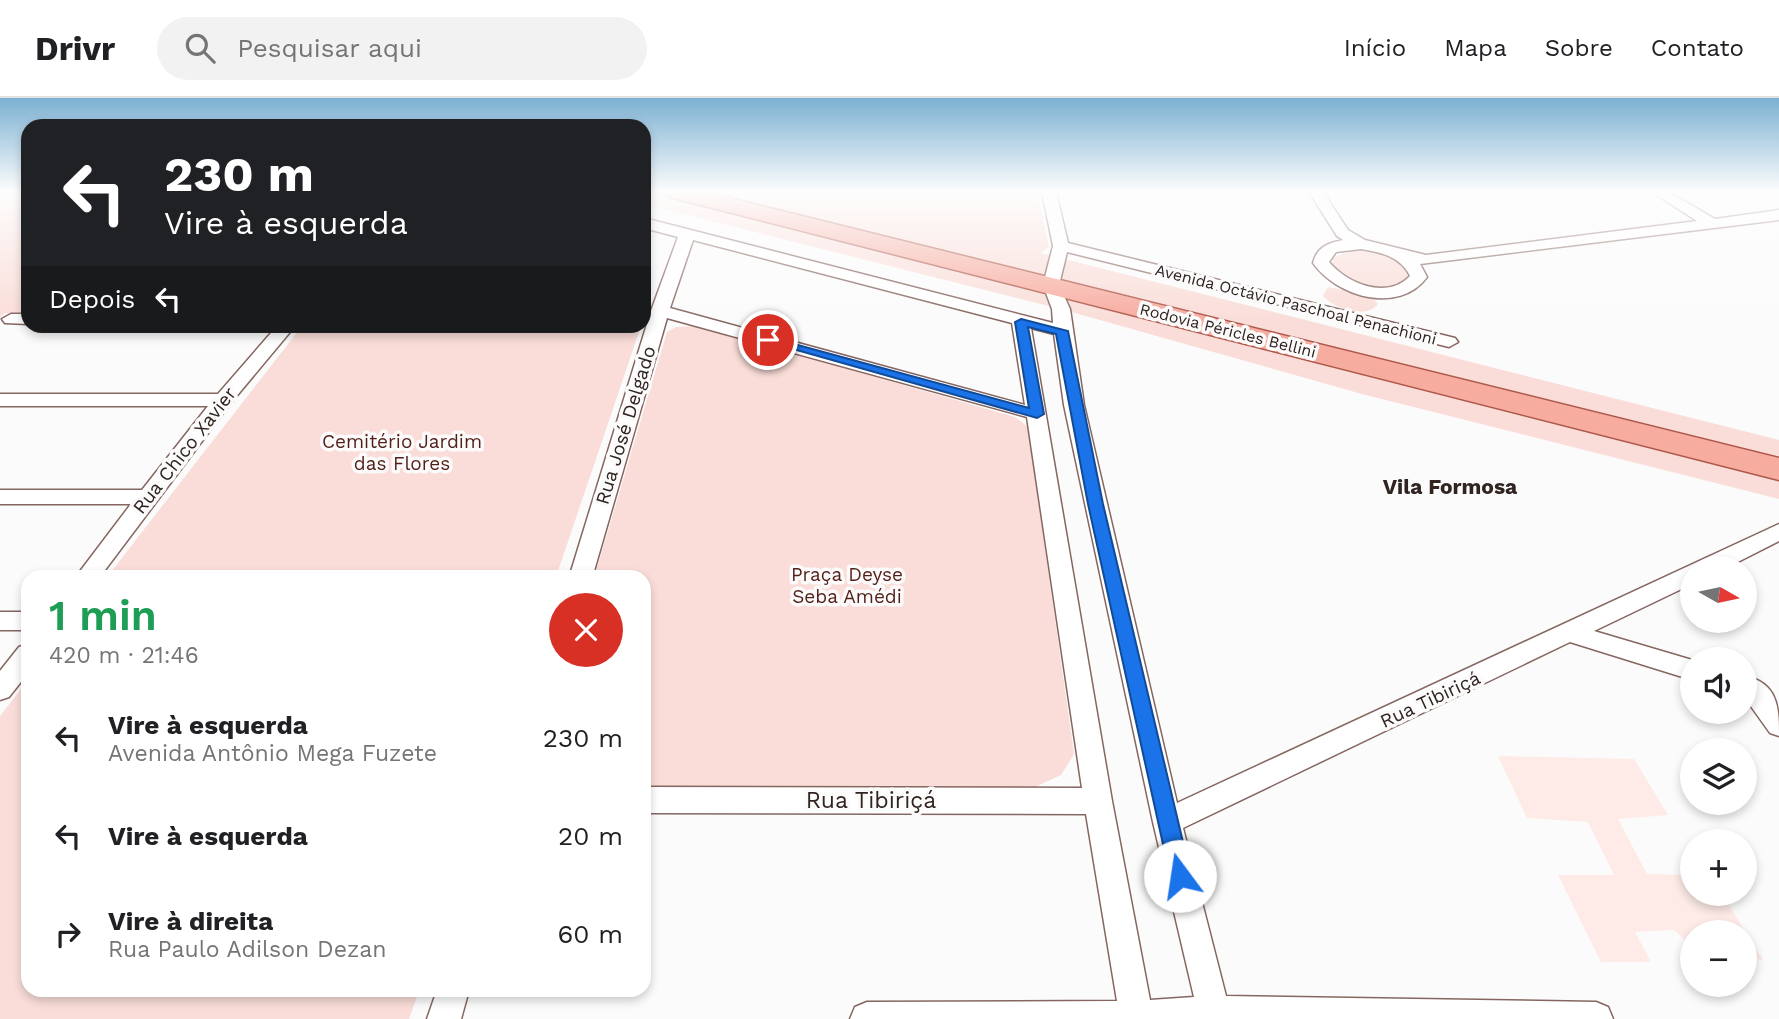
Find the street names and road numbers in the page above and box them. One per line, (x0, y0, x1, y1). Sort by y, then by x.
street label: Avenida Octávio Paschoal Penachioni (1153, 260, 1438, 349)
street label: Rodovia Péricles Bellini (1138, 299, 1318, 362)
street label: Rua José Delgado (590, 343, 661, 507)
street label: Rua Chico Xavier (128, 382, 241, 518)
street label: Rua Tibiriçá (1376, 666, 1484, 733)
street label: Rua Tibiriçá (806, 787, 936, 814)

